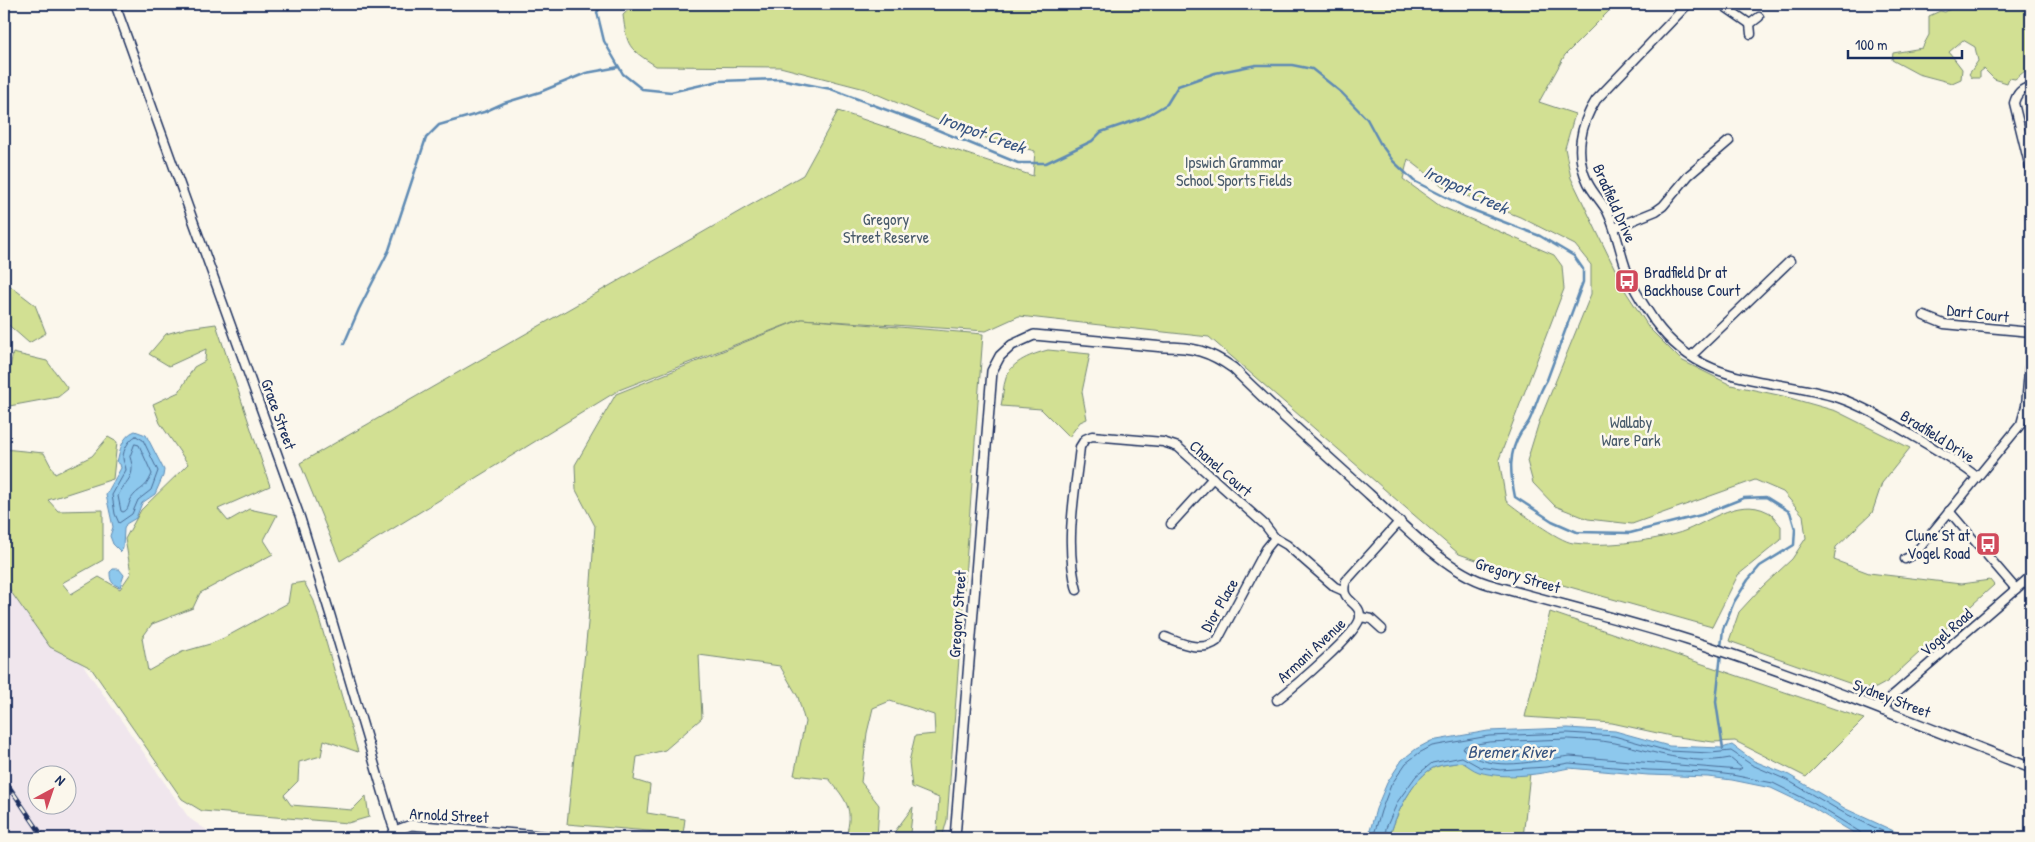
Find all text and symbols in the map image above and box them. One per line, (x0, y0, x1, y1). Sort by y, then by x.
scale bar (1848, 28, 1961, 60)
text: 100 m (1855, 34, 1888, 55)
water label: Ironpot Creek (935, 105, 1030, 160)
park label: Ipswich Grammar School Sports Fields (1176, 151, 1292, 191)
water label: Ironpot Creek (1420, 159, 1514, 221)
street label: Bradfield Drive (1588, 160, 1642, 246)
park label: Gregory Street Reserve (843, 208, 930, 248)
place label: Bradfield Dr at Backhouse Court (1644, 261, 1741, 301)
bus stop icon: Bradfield Dr at Backhouse Court (1614, 268, 1640, 294)
street label: Dart Court (1946, 298, 2011, 328)
street label: Grace Street (256, 376, 302, 453)
street label: Bradfield Drive (1897, 404, 1980, 468)
park label: Wallaby Ware Park (1601, 411, 1661, 451)
street label: Chanel Court (1185, 435, 1257, 502)
place label: Clune St at Vogel Road (1905, 524, 1970, 564)
bus stop icon: Clune St at Vogel Road (1975, 531, 2001, 557)
street label: Gregory Street (1473, 552, 1564, 598)
street label: Gregory Street (943, 569, 971, 658)
street label: Dior Place (1195, 574, 1243, 636)
street label: Vogel Road (1915, 603, 1977, 661)
street label: Armani Avenue (1272, 612, 1350, 687)
street label: Sydney Street (1850, 673, 1935, 723)
water label: Bremer River (1467, 739, 1557, 764)
north arrow (28, 764, 78, 814)
text: N (52, 770, 70, 790)
street label: Arnold Street (409, 802, 490, 828)

